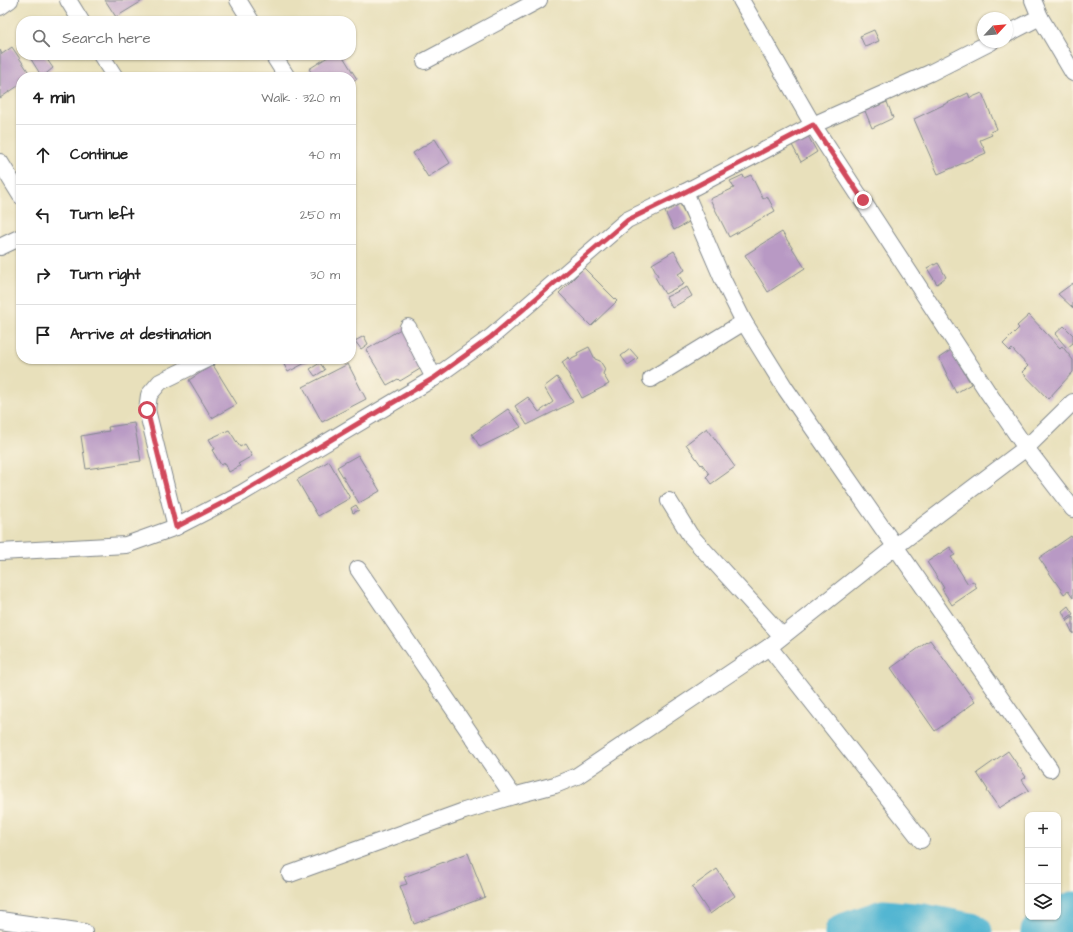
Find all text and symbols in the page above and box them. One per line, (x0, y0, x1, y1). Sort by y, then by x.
north arrow (977, 12, 1013, 48)
search box (16, 16, 356, 60)
icon: search (30, 27, 52, 49)
text: Search here (62, 28, 151, 49)
text: 4 min (32, 86, 75, 110)
text: Walk · 320 m (261, 89, 340, 107)
icon: ahead (32, 144, 54, 166)
text: Continue (70, 144, 128, 165)
text: 40 m (308, 146, 340, 164)
route end (854, 191, 872, 209)
icon: left (32, 204, 54, 226)
text: Turn left (70, 204, 134, 225)
text: 250 m (300, 206, 340, 224)
icon: right (32, 264, 54, 286)
text: Turn right (70, 264, 141, 285)
text: 30 m (310, 266, 340, 284)
icon: arrive (32, 324, 54, 346)
text: Arrive at destination (70, 324, 211, 345)
route start (138, 401, 156, 419)
map controls (1025, 812, 1061, 920)
button: + (1025, 812, 1061, 848)
button: − (1025, 848, 1061, 884)
button: layers (1025, 884, 1061, 920)

